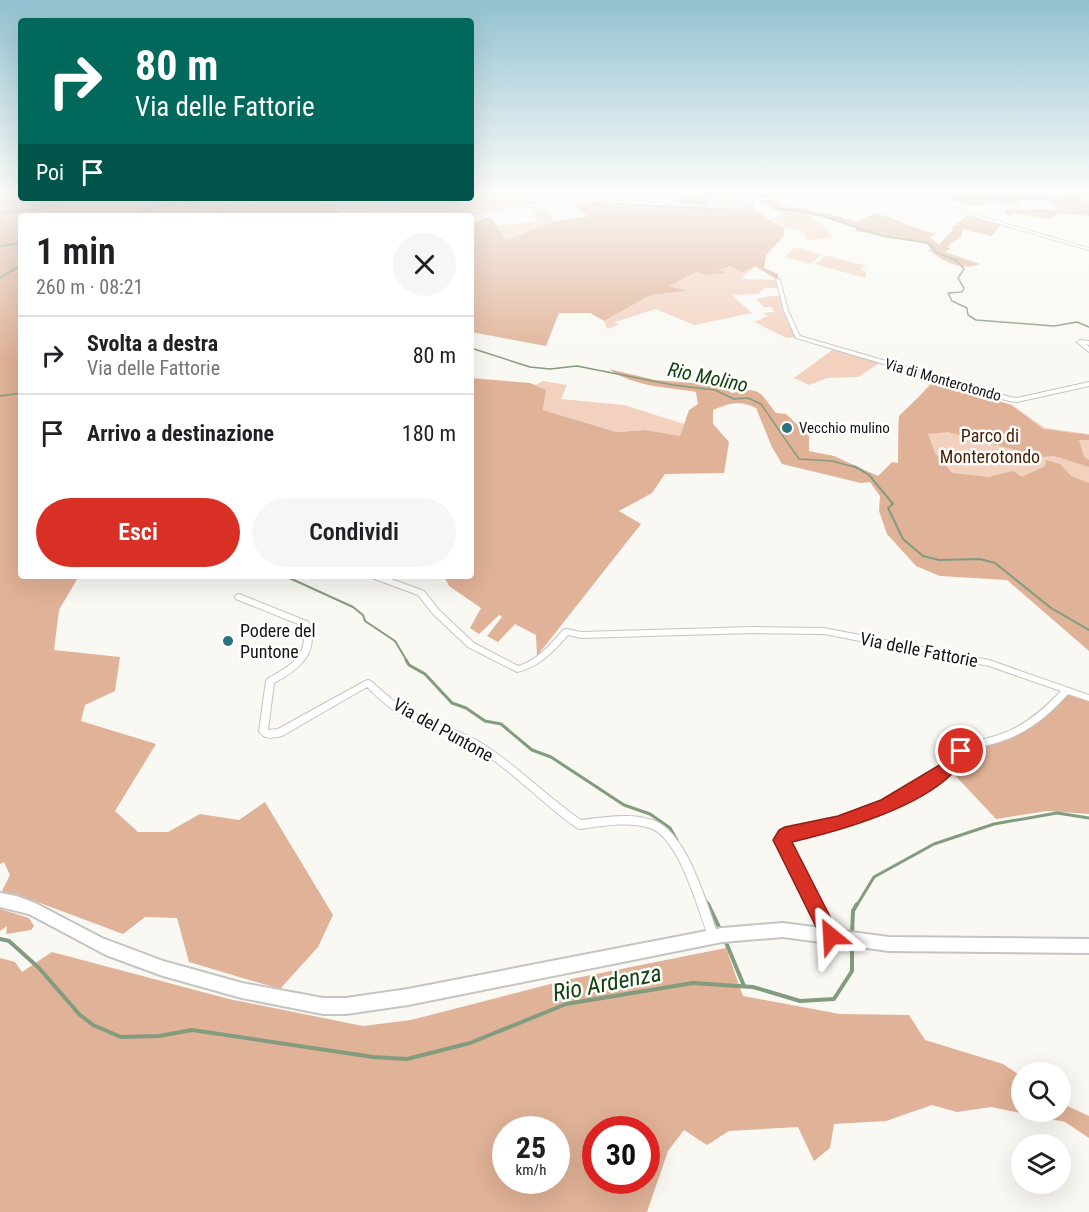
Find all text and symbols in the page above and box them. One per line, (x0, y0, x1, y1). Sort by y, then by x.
text: 80 m (135, 41, 218, 90)
icon: right (36, 42, 114, 120)
text: Via delle Fattorie (135, 91, 315, 123)
icon: arrive (76, 156, 109, 189)
text: Poi (36, 160, 64, 185)
text: 1 min (36, 231, 116, 273)
button: close (393, 233, 456, 296)
text: 260 m · 08:21 (36, 275, 143, 299)
text: Svolta a destra (87, 331, 218, 356)
icon: right (36, 339, 69, 372)
text: 80 m (413, 343, 456, 368)
street label: Via di Monterotondo (883, 355, 1003, 405)
text: Via delle Fattorie (87, 356, 220, 380)
water label: Rio Molino (666, 357, 750, 397)
icon: arrive (36, 417, 69, 450)
place label: Vecchio mulino (799, 419, 890, 437)
text: Arrivo a destinazione (87, 421, 274, 446)
text: 180 m (402, 421, 456, 446)
marker: Vecchio mulino (780, 421, 794, 435)
park label: Parco di Monterotondo (940, 425, 1040, 467)
button: Esci (36, 498, 240, 567)
button: Condividi (252, 498, 456, 567)
place label: Podere del Puntone (240, 620, 316, 662)
street label: Via delle Fattorie (858, 628, 980, 671)
marker: Podere del Puntone (221, 634, 235, 648)
street label: Via del Puntone (389, 693, 497, 766)
pin (935, 725, 986, 776)
icon: arrive (944, 734, 977, 767)
position arrow (799, 904, 863, 968)
water label: Rio Ardenza (550, 959, 664, 1007)
map controls (1011, 1062, 1071, 1194)
button: search (1011, 1062, 1071, 1122)
speed limit sign: 30 (582, 1116, 660, 1194)
text: 25 (516, 1130, 546, 1165)
button: layers (1011, 1134, 1071, 1194)
text: km/h (516, 1161, 546, 1179)

